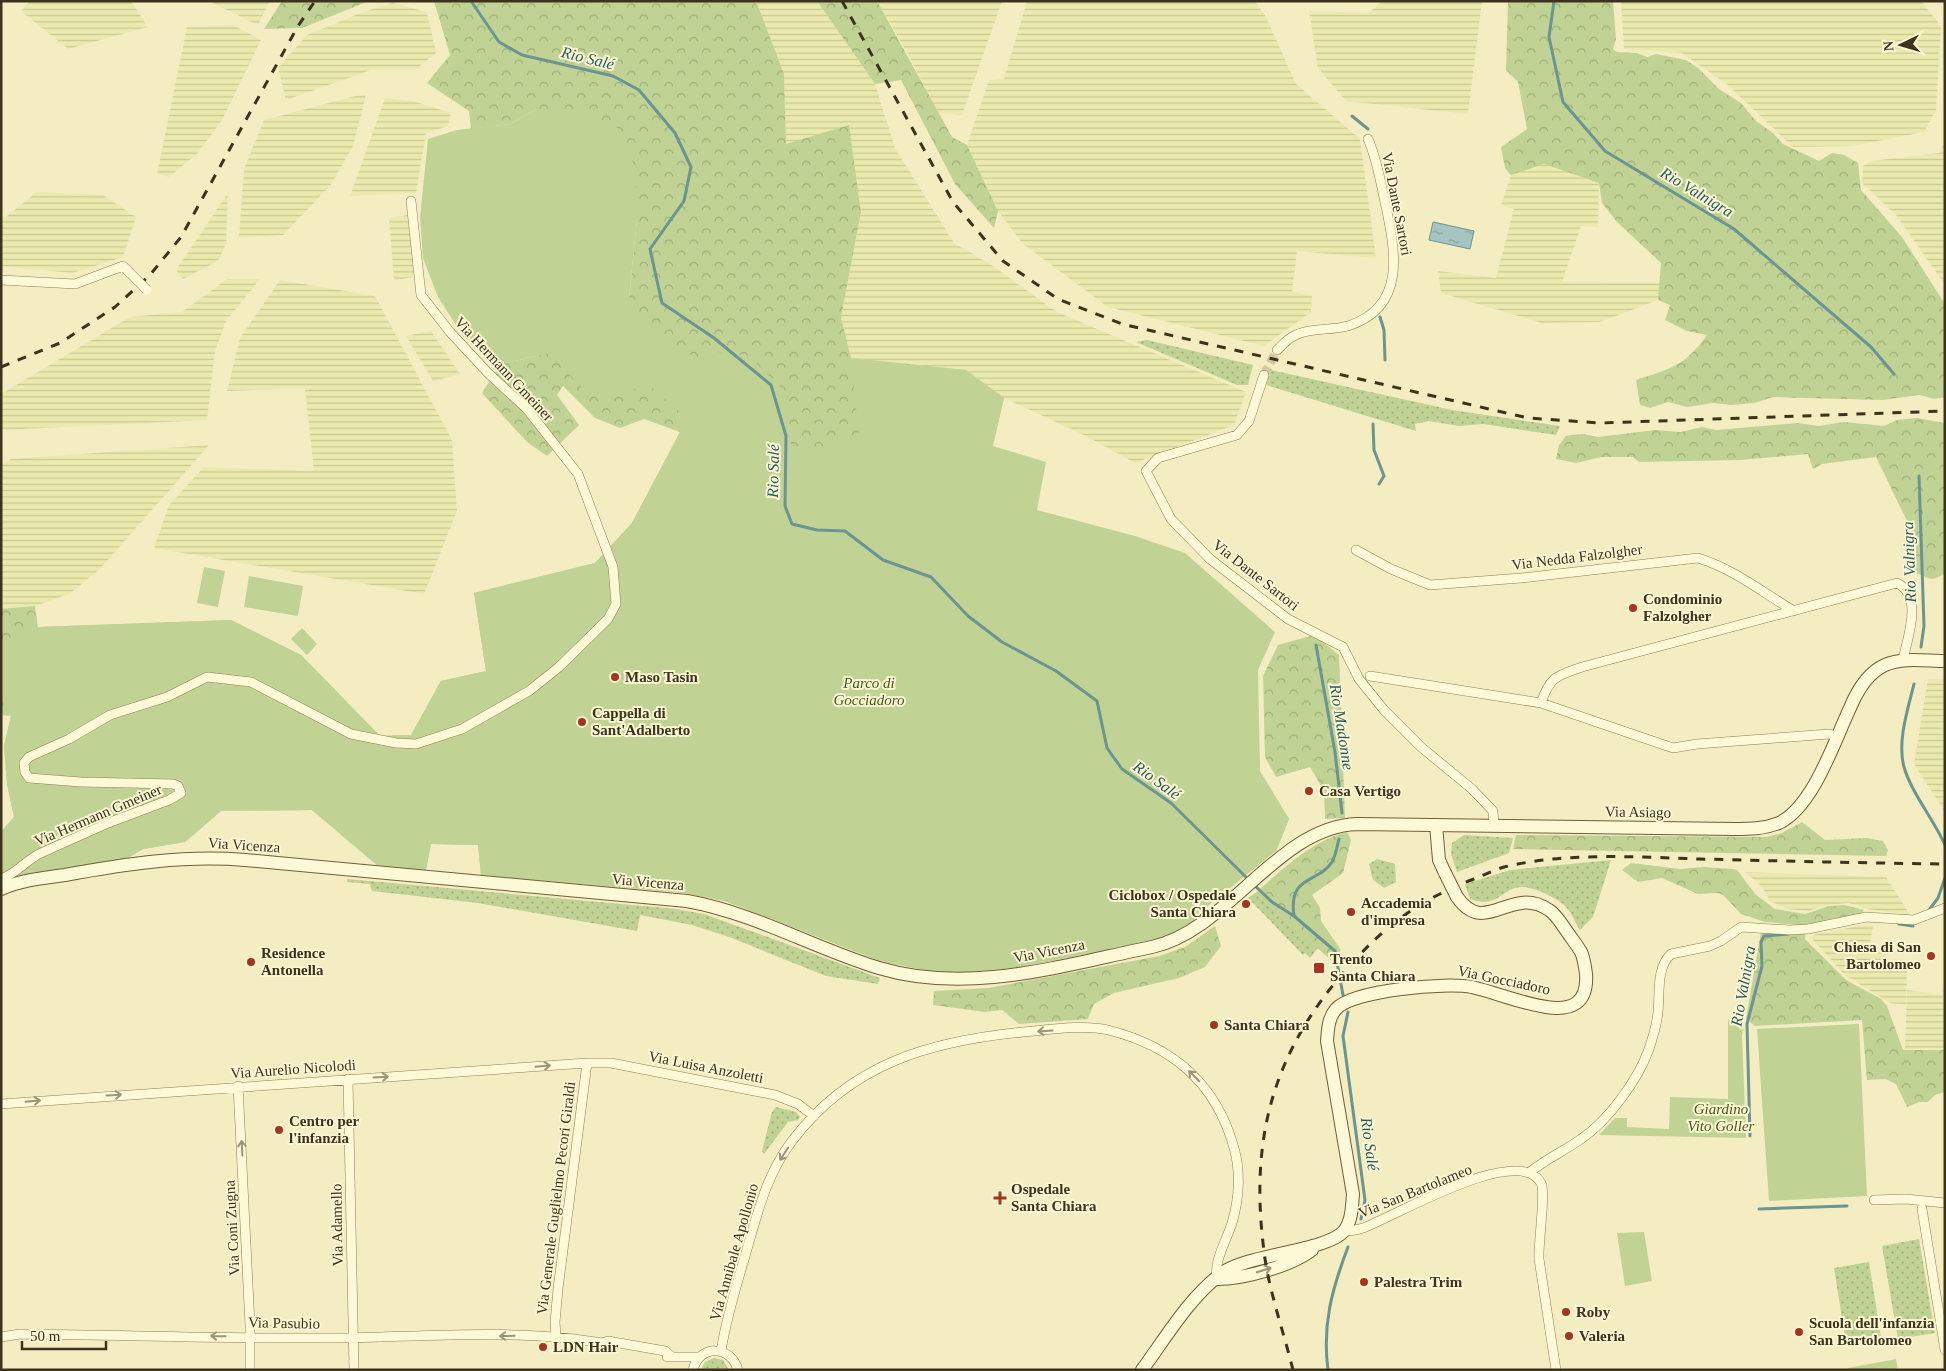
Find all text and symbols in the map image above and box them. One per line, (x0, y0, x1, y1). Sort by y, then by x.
north arrow (1876, 20, 1926, 70)
text: N (1881, 40, 1896, 52)
water label: Rio Salé (559, 43, 617, 73)
street label: Via Dante Sartori (1379, 151, 1415, 257)
water label: Rio Valnigra (1656, 163, 1736, 221)
street label: Via Hermann Gmeiner (452, 314, 556, 424)
water label: Rio Salé (764, 443, 782, 499)
water label: Rio Valnigra (1899, 521, 1920, 604)
street label: Via Dante Sartori (1210, 536, 1302, 614)
street label: Via Nedda Falzolgher (1511, 541, 1643, 573)
place label: Condominio Falzolgher (1643, 591, 1722, 624)
marker: Condominio Falzolgher (1627, 602, 1639, 614)
place label: Maso Tasin (625, 669, 699, 685)
marker: Maso Tasin (609, 671, 621, 683)
park label: Parco di Gocciadoro (833, 675, 905, 708)
water label: Rio Madonne (1327, 682, 1357, 771)
place label: Cappella di Sant'Adalberto (592, 705, 690, 738)
marker: Cappella di Sant'Adalberto (576, 716, 588, 728)
water label: Rio Salé (1129, 757, 1184, 803)
street label: Via Hermann Gmeiner (32, 781, 164, 849)
place label: Casa Vertigo (1319, 783, 1401, 799)
marker: Casa Vertigo (1303, 785, 1315, 797)
street label: Via Asiago (1605, 803, 1671, 821)
street label: Via Vicenza (207, 834, 281, 856)
street label: Via Vicenza (611, 871, 685, 893)
place label: Ciclobox / Ospedale Santa Chiara (1108, 887, 1236, 920)
place label: Accademia d'impresa (1361, 895, 1432, 928)
marker: Ciclobox / Ospedale Santa Chiara (1240, 898, 1252, 910)
marker: Accademia d'impresa (1345, 906, 1357, 918)
street label: Via Vicenza (1012, 936, 1086, 966)
place label: Chiesa di San Bartolomeo (1833, 939, 1922, 972)
water label: Rio Valnigra (1727, 944, 1759, 1029)
place label: Residence Antonella (261, 945, 325, 978)
marker: Chiesa di San Bartolomeo (1925, 950, 1937, 962)
place label: Trento Santa Chiara (1330, 951, 1416, 984)
marker: Residence Antonella (245, 956, 257, 968)
marker: Trento Santa Chiara (1312, 961, 1326, 975)
street label: Via Gocciadoro (1456, 962, 1552, 998)
place label: Santa Chiara (1224, 1017, 1310, 1033)
marker: Santa Chiara (1208, 1019, 1220, 1031)
one-way arrow (1037, 1026, 1053, 1035)
street label: Via Luisa Anzoletti (647, 1048, 765, 1086)
street label: Via Aurelio Nicolodi (230, 1057, 356, 1081)
one-way arrow (534, 1062, 550, 1071)
one-way arrow (1188, 1070, 1200, 1082)
one-way arrow (372, 1072, 388, 1081)
street label: Via Generale Guglielmo Pecori Giraldi (534, 1080, 578, 1316)
one-way arrow (105, 1091, 121, 1100)
one-way arrow (25, 1096, 41, 1106)
park label: Giardino Vito Goller (1688, 1101, 1755, 1134)
place label: Centro per l'infanzia (289, 1113, 359, 1146)
water label: Rio Salé (1358, 1115, 1382, 1173)
marker: Centro per l'infanzia (273, 1124, 285, 1136)
one-way arrow (237, 1140, 246, 1156)
one-way arrow (779, 1146, 789, 1160)
street label: Via San Bartolameo (1356, 1161, 1474, 1221)
street label: Via Coni Zugna (221, 1179, 242, 1276)
street label: Via Annibale Apollonio (707, 1181, 761, 1323)
place label: Ospedale Santa Chiara (1011, 1181, 1097, 1214)
street label: Via Adamello (328, 1183, 346, 1267)
marker: Ospedale Santa Chiara (993, 1191, 1007, 1205)
one-way arrow (1256, 1265, 1272, 1275)
place label: Palestra Trim (1374, 1274, 1463, 1290)
marker: Palestra Trim (1358, 1276, 1370, 1288)
place label: Roby (1576, 1304, 1611, 1320)
marker: Roby (1560, 1306, 1572, 1318)
street label: Via Pasubio (248, 1314, 320, 1332)
place label: Scuola dell'infanzia San Bartolomeo (1809, 1315, 1935, 1348)
scale bar (22, 1318, 106, 1350)
marker: Scuola dell'infanzia San Bartolomeo (1793, 1326, 1805, 1338)
text: 50 m (30, 1328, 61, 1344)
place label: Valeria (1579, 1328, 1626, 1344)
marker: Valeria (1563, 1330, 1575, 1342)
one-way arrow (210, 1331, 226, 1341)
one-way arrow (500, 1331, 516, 1340)
place label: LDN Hair (553, 1339, 619, 1355)
marker: LDN Hair (537, 1341, 549, 1353)

